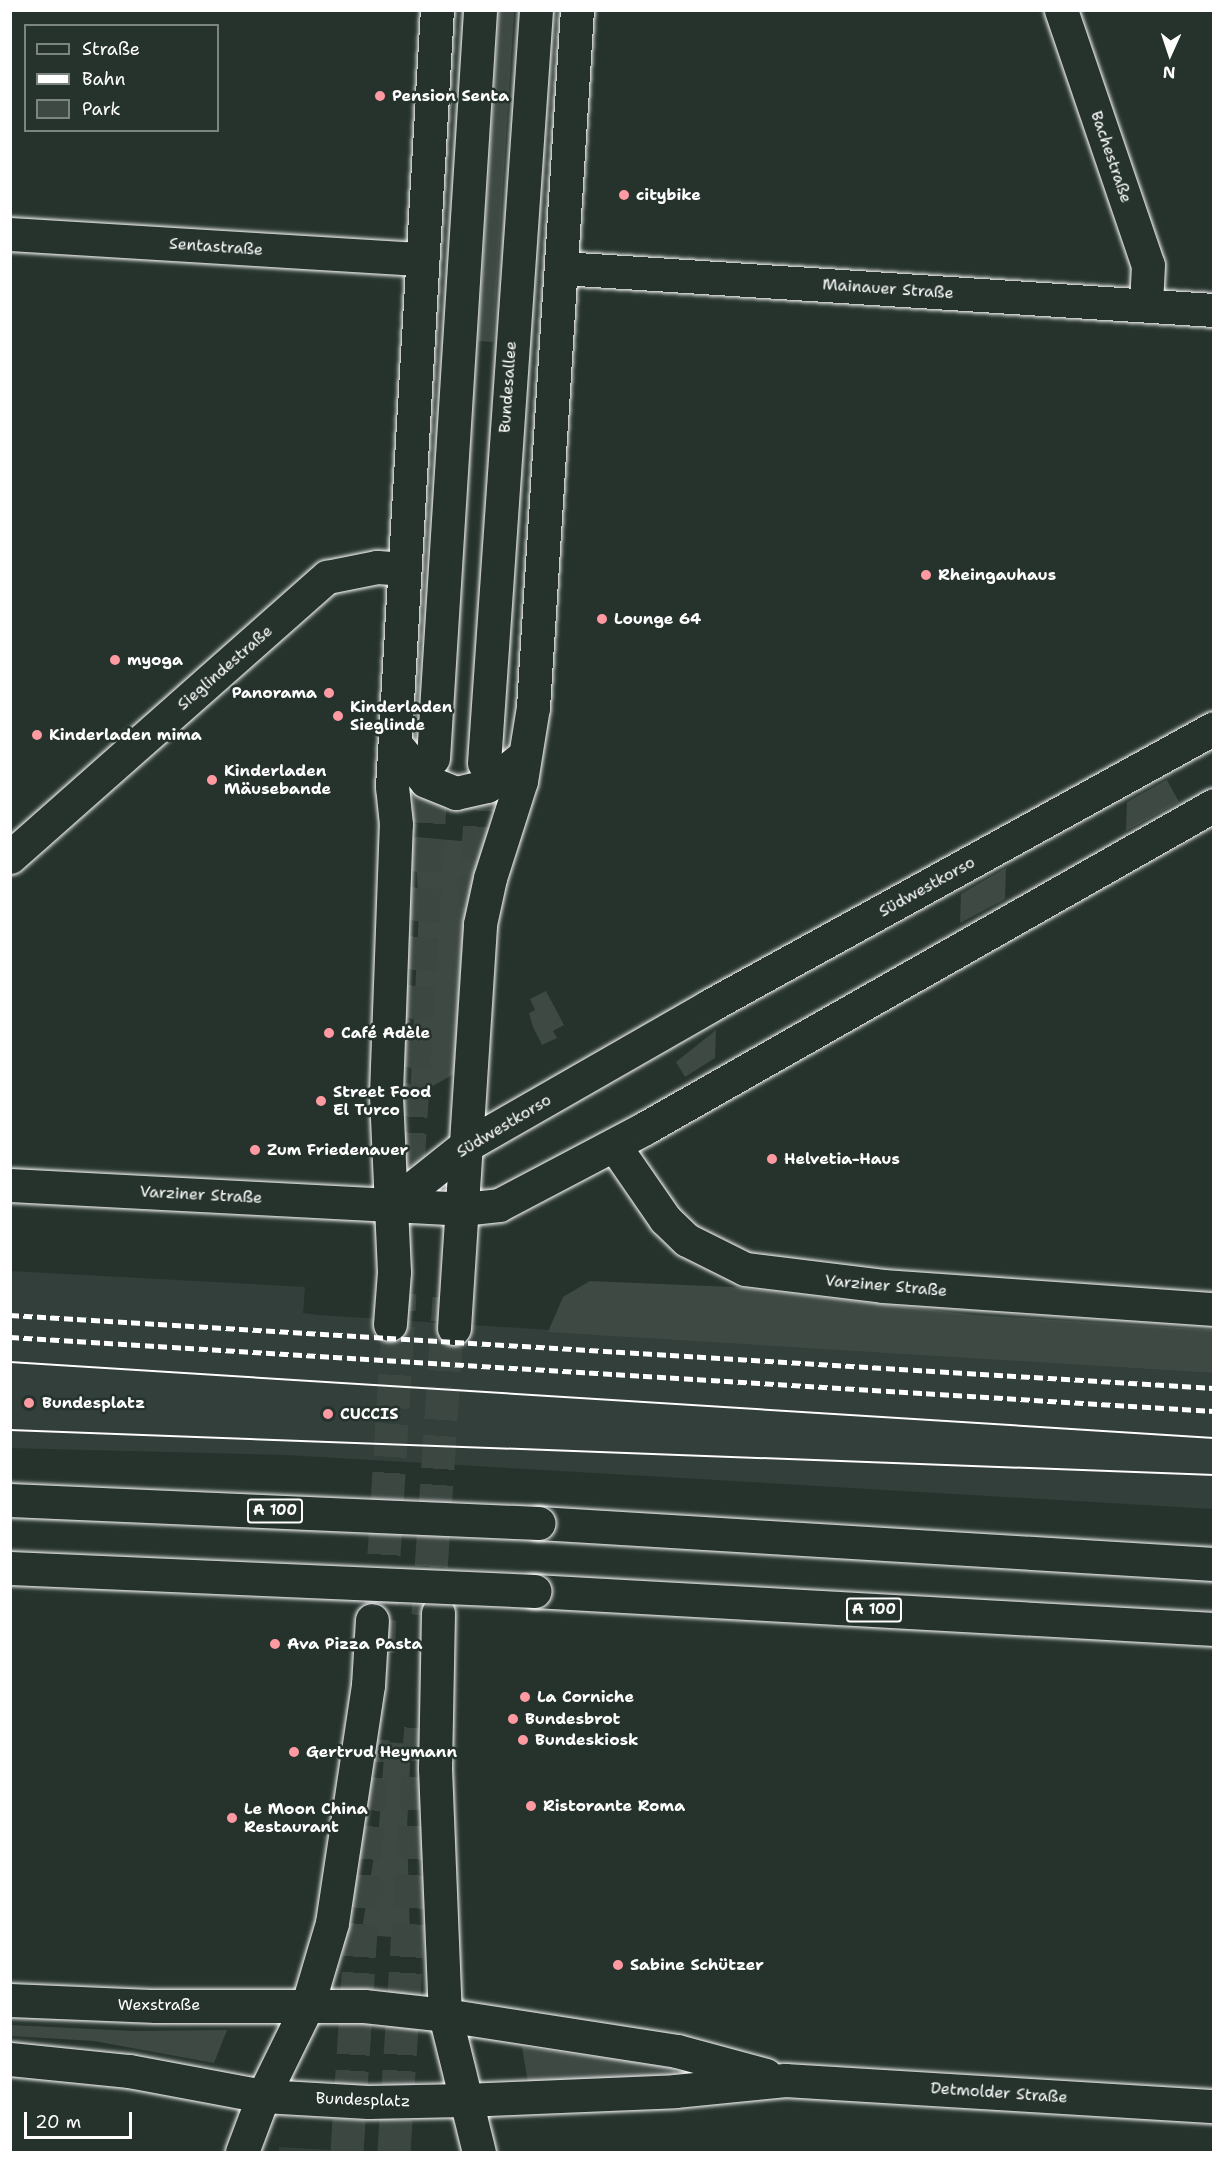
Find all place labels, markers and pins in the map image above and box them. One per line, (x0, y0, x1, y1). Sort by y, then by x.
place label: Pension Senta (392, 86, 509, 106)
marker: Pension Senta (373, 89, 387, 103)
place label: citybike (636, 185, 701, 205)
marker: citybike (617, 188, 631, 202)
place label: Rheingauhaus (938, 565, 1056, 585)
marker: Rheingauhaus (919, 568, 933, 582)
place label: Lounge 64 (614, 609, 701, 629)
marker: Lounge 64 (595, 612, 609, 626)
place label: myoga (127, 650, 183, 670)
marker: myoga (108, 653, 122, 667)
place label: Panorama (232, 683, 317, 703)
marker: Panorama (322, 686, 336, 700)
place label: Kinderladen Sieglinde (350, 697, 452, 735)
marker: Kinderladen Sieglinde (331, 709, 345, 723)
place label: Kinderladen mima (49, 725, 202, 745)
marker: Kinderladen mima (30, 728, 44, 742)
place label: Kinderladen Mäusebande (224, 761, 331, 799)
marker: Kinderladen Mäusebande (205, 773, 219, 787)
place label: Café Adèle (341, 1023, 430, 1043)
marker: Café Adèle (322, 1026, 336, 1040)
place label: Street Food El Turco (333, 1082, 431, 1120)
marker: Street Food El Turco (314, 1094, 328, 1108)
place label: Zum Friedenauer (267, 1140, 408, 1160)
marker: Zum Friedenauer (248, 1143, 262, 1157)
place label: Helvetia-Haus (784, 1149, 900, 1169)
marker: Helvetia-Haus (765, 1152, 779, 1166)
place label: Bundesplatz (42, 1393, 145, 1413)
marker: Bundesplatz (20, 1394, 38, 1412)
place label: CUCCIS (340, 1404, 398, 1424)
marker: CUCCIS (321, 1407, 335, 1421)
place label: Ava Pizza Pasta (287, 1634, 422, 1654)
marker: Ava Pizza Pasta (268, 1637, 282, 1651)
place label: La Corniche (537, 1687, 634, 1707)
marker: La Corniche (518, 1690, 532, 1704)
place label: Bundesbrot (525, 1709, 620, 1729)
marker: Bundesbrot (506, 1712, 520, 1726)
place label: Bundeskiosk (535, 1730, 638, 1750)
marker: Bundeskiosk (516, 1733, 530, 1747)
place label: Gertrud Heymann (306, 1742, 457, 1762)
marker: Gertrud Heymann (287, 1745, 301, 1759)
place label: Ristorante Roma (543, 1796, 685, 1816)
place label: Le Moon China Restaurant (244, 1799, 368, 1837)
marker: Ristorante Roma (524, 1799, 538, 1813)
marker: Le Moon China Restaurant (225, 1811, 239, 1825)
place label: Sabine Schützer (630, 1955, 764, 1975)
marker: Sabine Schützer (611, 1958, 625, 1972)

